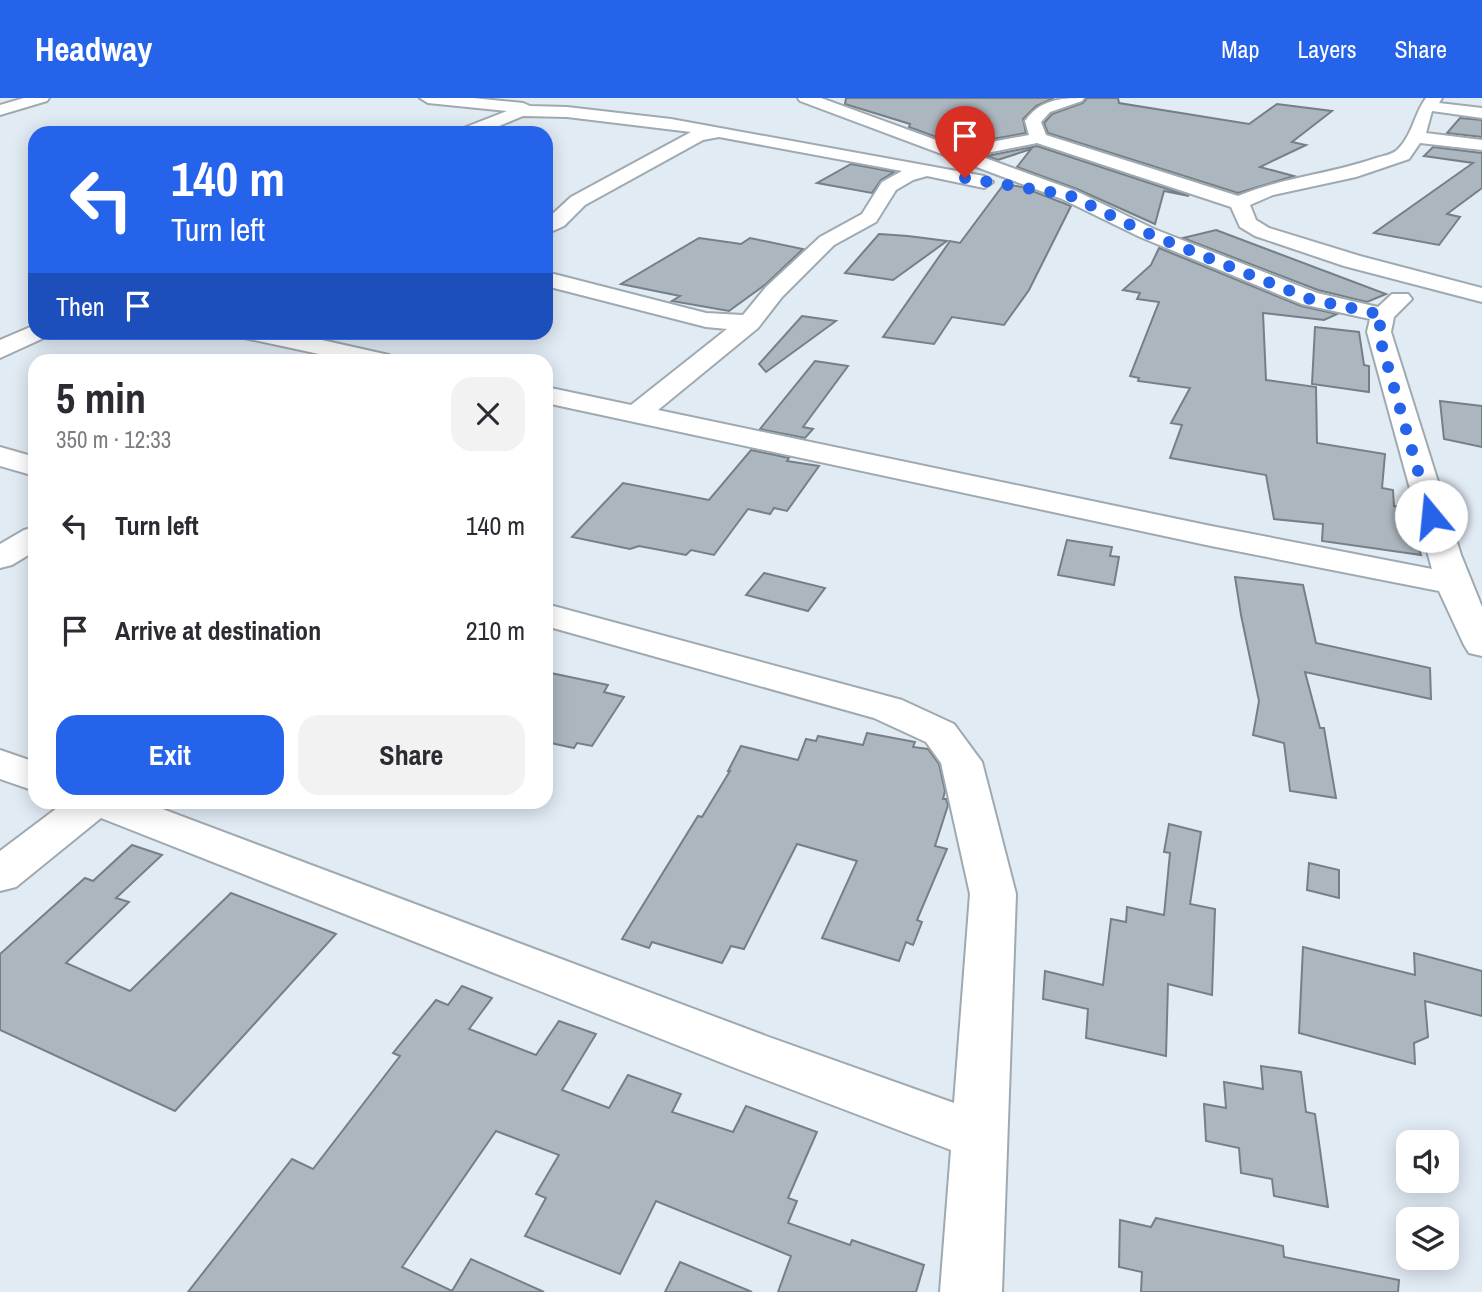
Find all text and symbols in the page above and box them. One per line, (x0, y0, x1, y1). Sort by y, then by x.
text: Headway (35, 27, 152, 71)
text: Map (1221, 33, 1259, 65)
text: Layers (1297, 33, 1356, 65)
text: Share (1394, 33, 1447, 65)
pin (935, 106, 995, 178)
icon: arrive (946, 117, 984, 155)
text: 140 m (171, 145, 285, 211)
icon: left (56, 154, 147, 245)
text: Turn left (171, 208, 265, 251)
icon: arrive (119, 287, 157, 325)
text: Then (56, 289, 105, 324)
text: 5 min (56, 370, 146, 426)
button: close (451, 377, 525, 451)
text: 350 m · 12:33 (56, 424, 171, 455)
position arrow (1394, 479, 1468, 553)
icon: left (56, 507, 94, 545)
text: Turn left (115, 508, 199, 543)
text: 140 m (466, 508, 525, 543)
icon: arrive (56, 612, 94, 650)
text: Arrive at destination (115, 613, 321, 648)
text: 210 m (466, 613, 525, 648)
button: Exit (56, 715, 284, 795)
button: Share (298, 715, 525, 795)
map controls (1396, 1130, 1459, 1270)
button: sound (1396, 1130, 1459, 1193)
button: layers (1396, 1207, 1459, 1270)

